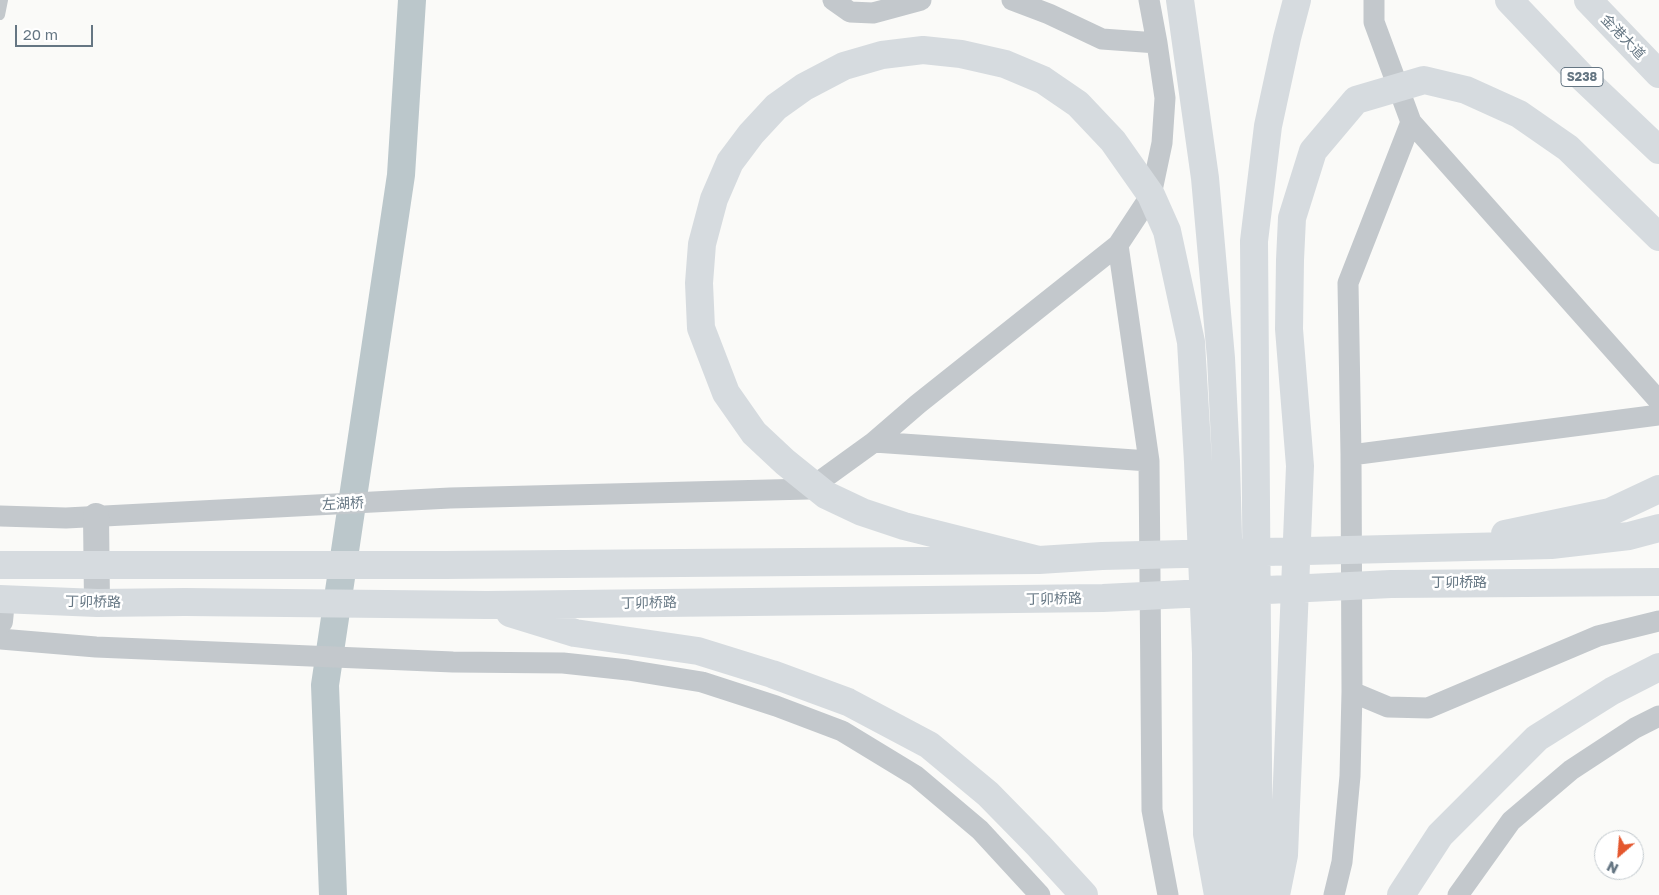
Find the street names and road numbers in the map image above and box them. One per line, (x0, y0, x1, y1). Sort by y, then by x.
street label: 金港大道 (1598, 11, 1648, 63)
road number: S238 (1561, 68, 1603, 86)
street label: 左湖桥 (322, 495, 364, 513)
street label: 丁卯桥路 (1431, 575, 1487, 591)
street label: 丁卯桥路 (1026, 590, 1082, 608)
street label: 丁卯桥路 (65, 593, 121, 611)
street label: 丁卯桥路 (621, 594, 677, 612)

